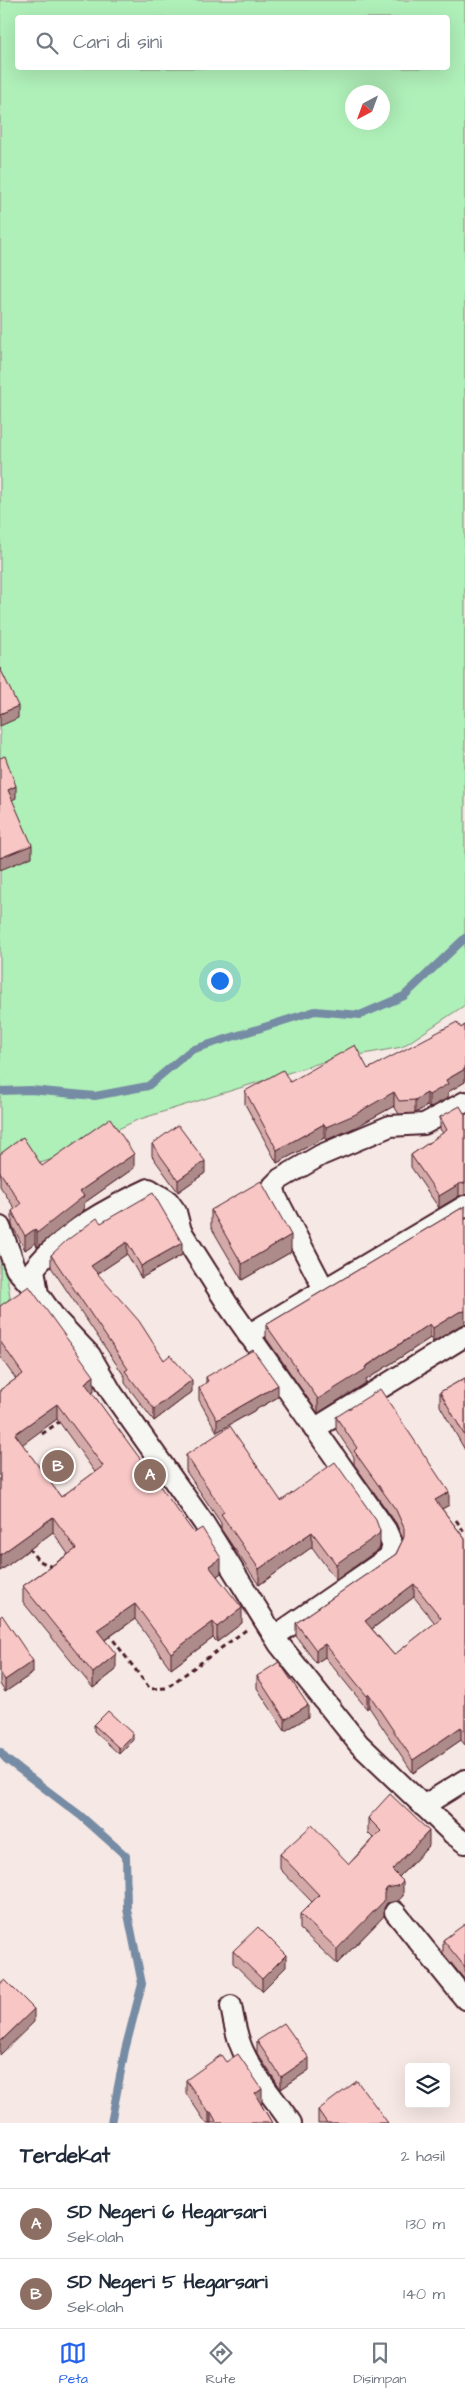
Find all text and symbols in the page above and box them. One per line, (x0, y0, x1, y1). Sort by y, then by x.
search box (15, 15, 450, 70)
icon: search (33, 29, 61, 57)
text: Cari di sini (73, 29, 162, 56)
north arrow (345, 85, 390, 130)
your location (207, 968, 233, 994)
pin: B (42, 1447, 74, 1485)
pin: A (134, 1456, 166, 1494)
map controls (405, 2063, 450, 2108)
button: layers (405, 2063, 450, 2108)
text: Terdekat (20, 2141, 110, 2170)
text: 2 hasil (400, 2145, 445, 2167)
text: SD Negeri 6 Hegarsari (67, 2199, 266, 2226)
text: A (31, 2213, 41, 2235)
text: 130 m (406, 2213, 445, 2235)
text: Sekolah (67, 2226, 123, 2248)
text: SD Negeri 5 Hegarsari (67, 2269, 268, 2296)
text: B (30, 2283, 42, 2305)
text: 140 m (403, 2283, 445, 2305)
text: Sekolah (67, 2296, 123, 2318)
tab: Peta (59, 2339, 88, 2389)
tab: Rute (205, 2339, 236, 2389)
tab: Disimpan (353, 2339, 406, 2389)

